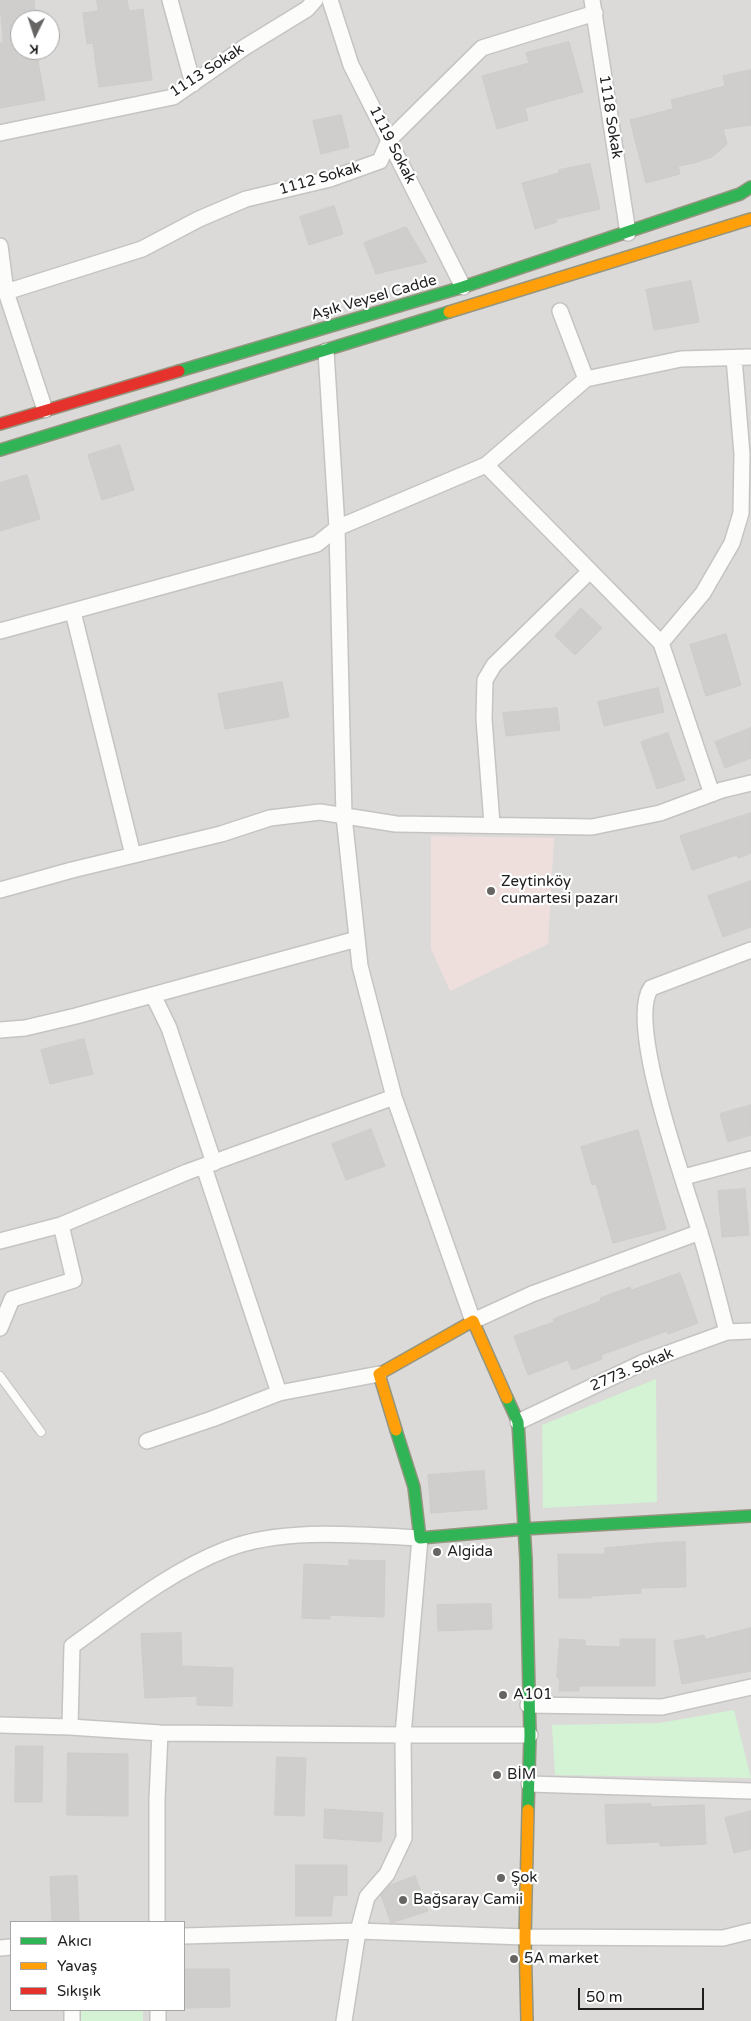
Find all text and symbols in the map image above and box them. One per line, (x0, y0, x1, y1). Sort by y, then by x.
north arrow (10, 10, 60, 60)
street label: 1113 Sokak (167, 40, 247, 102)
text: K (29, 41, 39, 58)
street label: 1118 Sokak (594, 74, 626, 160)
street label: 1119 Sokak (365, 103, 419, 187)
street label: 1112 Sokak (277, 159, 363, 199)
street label: Aşık Veysel Cadde (309, 271, 439, 325)
place label: Zeytinköy cumartesi pazarı (501, 873, 618, 908)
marker: Zeytinköy cumartesi pazarı (485, 885, 497, 897)
street label: 2773. Sokak (588, 1344, 676, 1396)
place label: Algida (447, 1543, 493, 1561)
marker: Algida (431, 1546, 443, 1558)
place label: A101 (513, 1686, 552, 1704)
marker: A101 (497, 1689, 509, 1701)
place label: BİM (507, 1766, 536, 1784)
marker: BİM (491, 1769, 503, 1781)
place label: Şok (511, 1869, 538, 1887)
marker: Şok (495, 1872, 507, 1884)
place label: Bağsaray Camii (413, 1891, 523, 1909)
marker: Bağsaray Camii (397, 1894, 409, 1906)
legend (10, 1921, 185, 2011)
text: Akıcı (57, 1932, 92, 1950)
place label: 5A market (524, 1950, 599, 1968)
marker: 5A market (508, 1953, 520, 1965)
text: Yavaş (57, 1957, 97, 1975)
scale bar (581, 1978, 707, 2010)
text: Sıkışık (57, 1982, 101, 2000)
text: 50 m (586, 1988, 623, 2006)

